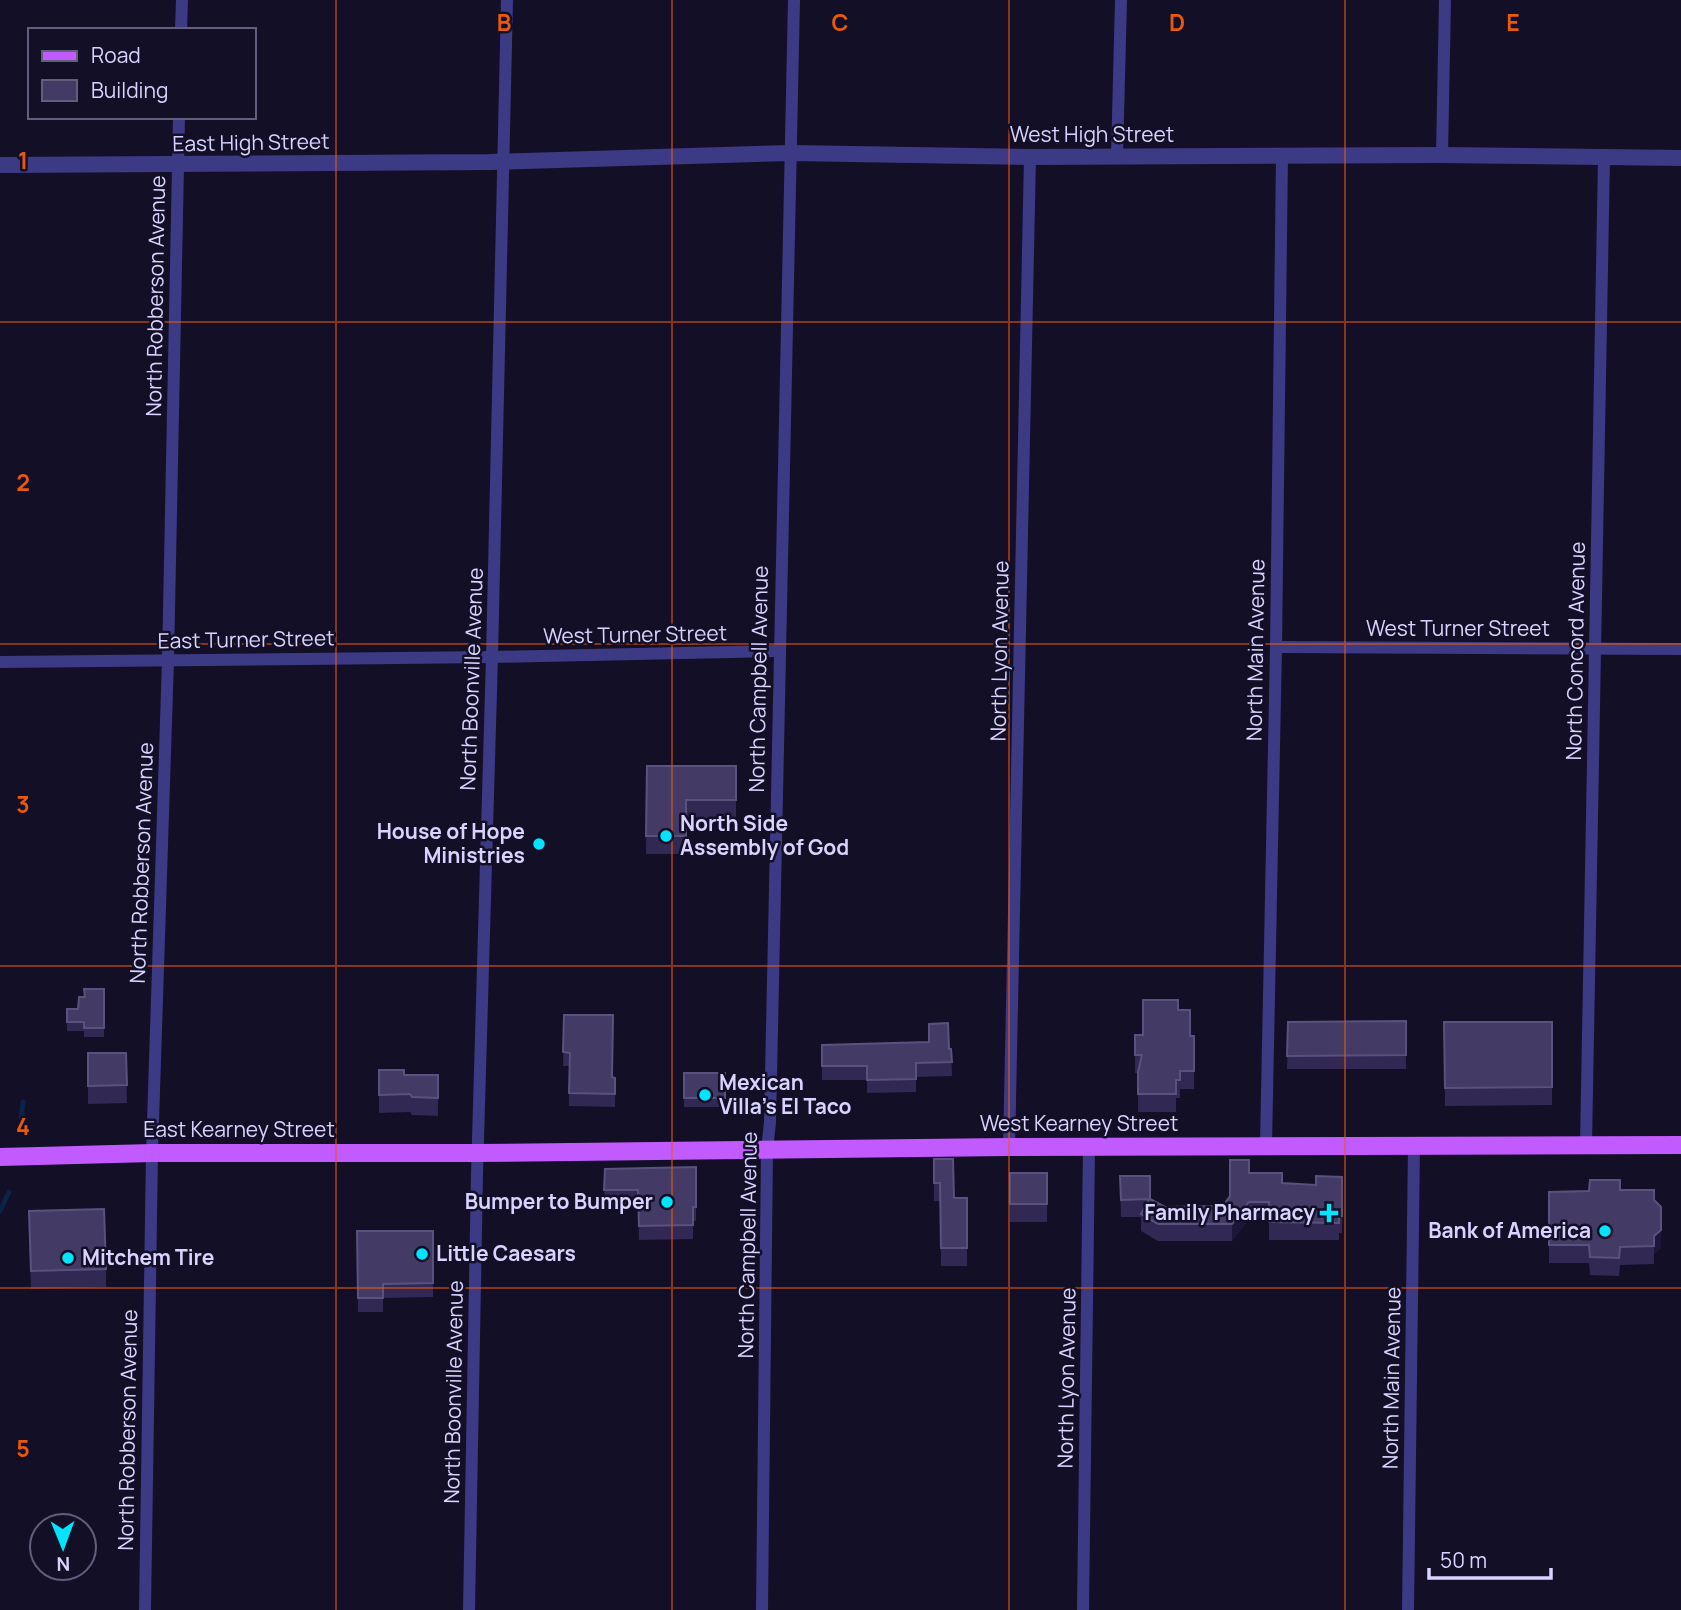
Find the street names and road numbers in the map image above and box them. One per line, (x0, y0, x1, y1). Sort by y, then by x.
street label: West High Street (1010, 120, 1174, 148)
street label: East High Street (172, 127, 330, 157)
street label: North Robberson Avenue (139, 175, 171, 417)
street label: North Concord Avenue (1559, 541, 1591, 761)
street label: North Main Avenue (1239, 559, 1271, 741)
street label: North Lyon Avenue (983, 560, 1015, 742)
street label: North Campbell Avenue (742, 565, 774, 793)
street label: North Boonville Avenue (453, 567, 489, 791)
street label: West Turner Street (1366, 614, 1550, 642)
street label: West Turner Street (543, 618, 727, 650)
street label: East Turner Street (157, 623, 335, 655)
street label: North Robberson Avenue (123, 742, 159, 984)
street label: West Kearney Street (980, 1109, 1178, 1137)
street label: East Kearney Street (143, 1115, 335, 1143)
street label: North Campbell Avenue (731, 1131, 763, 1359)
street label: North Boonville Avenue (437, 1280, 469, 1504)
street label: North Lyon Avenue (1050, 1287, 1082, 1469)
street label: North Main Avenue (1375, 1287, 1407, 1469)
street label: North Robberson Avenue (111, 1309, 143, 1551)

